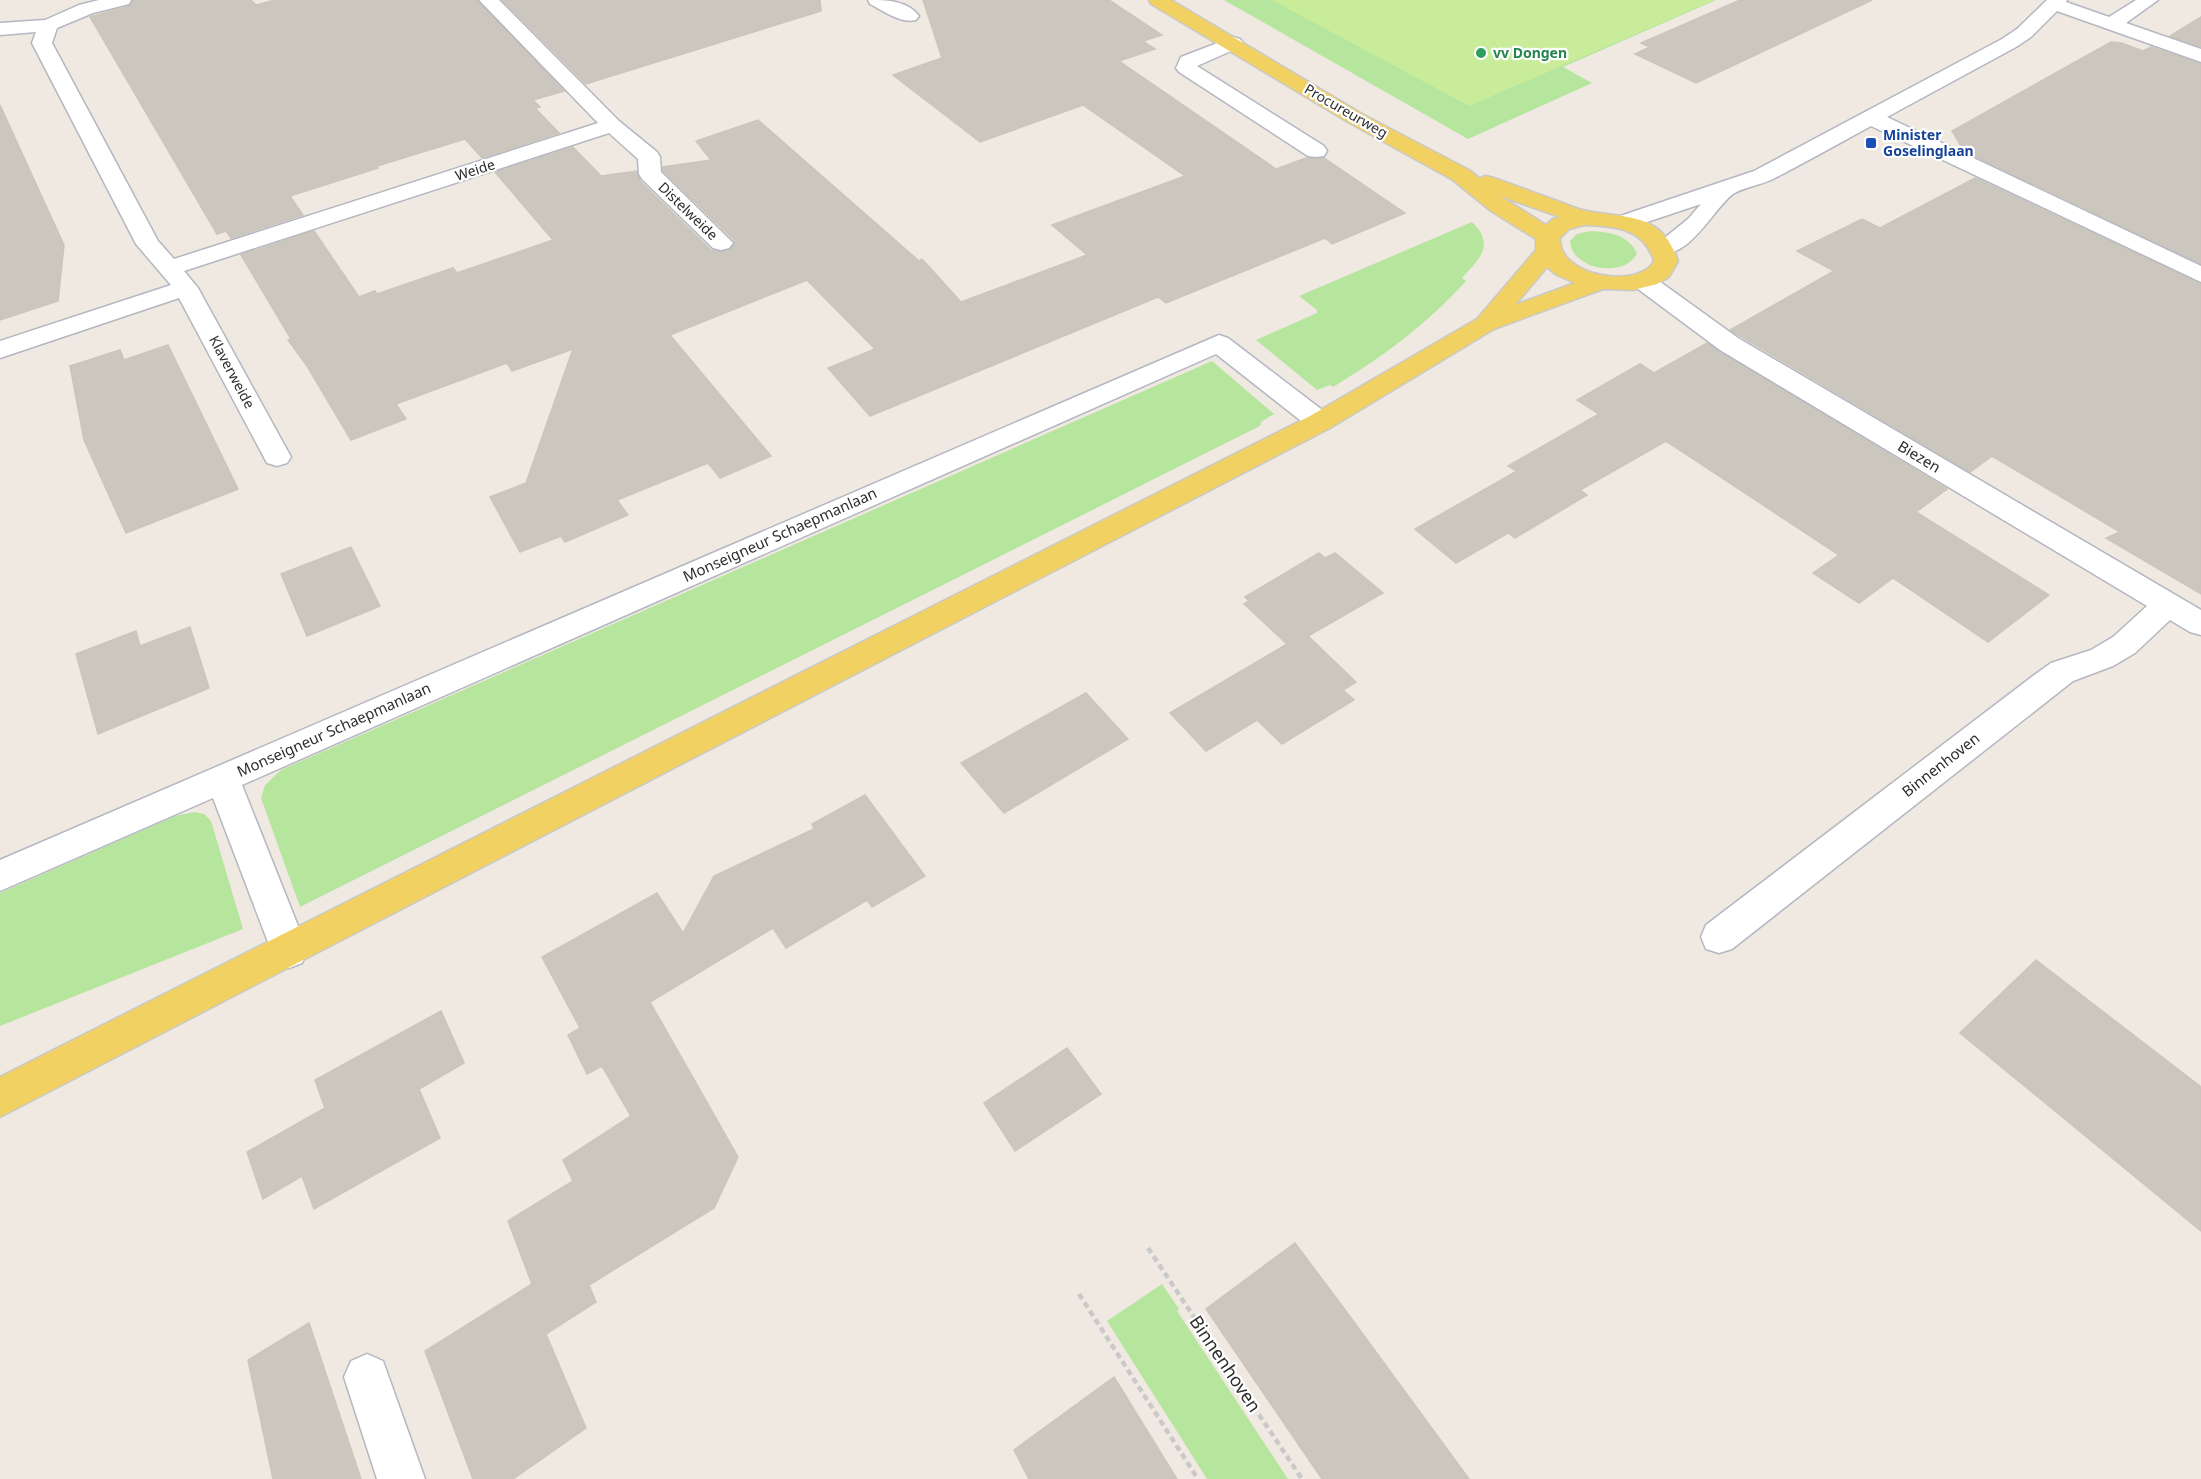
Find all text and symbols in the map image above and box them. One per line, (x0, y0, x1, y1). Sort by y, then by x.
place label: vv Dongen (1493, 43, 1567, 62)
marker: vv Dongen (1474, 46, 1488, 60)
street label: Procureurweg (1301, 79, 1391, 142)
place label: Minister Goselinglaan (1883, 125, 1974, 160)
marker: Minister Goselinglaan (1864, 136, 1878, 150)
street label: Weide (453, 154, 497, 185)
street label: Distelweide (654, 177, 722, 244)
street label: Klaverweide (205, 332, 260, 412)
street label: Biezen (1894, 436, 1945, 477)
street label: Monseigneur Schaepmanlaan (679, 482, 880, 586)
street label: Monseigneur Schaepmanlaan (233, 677, 434, 781)
street label: Binnenhoven (1897, 728, 1983, 801)
street label: Binnenhoven (1185, 1310, 1267, 1417)

